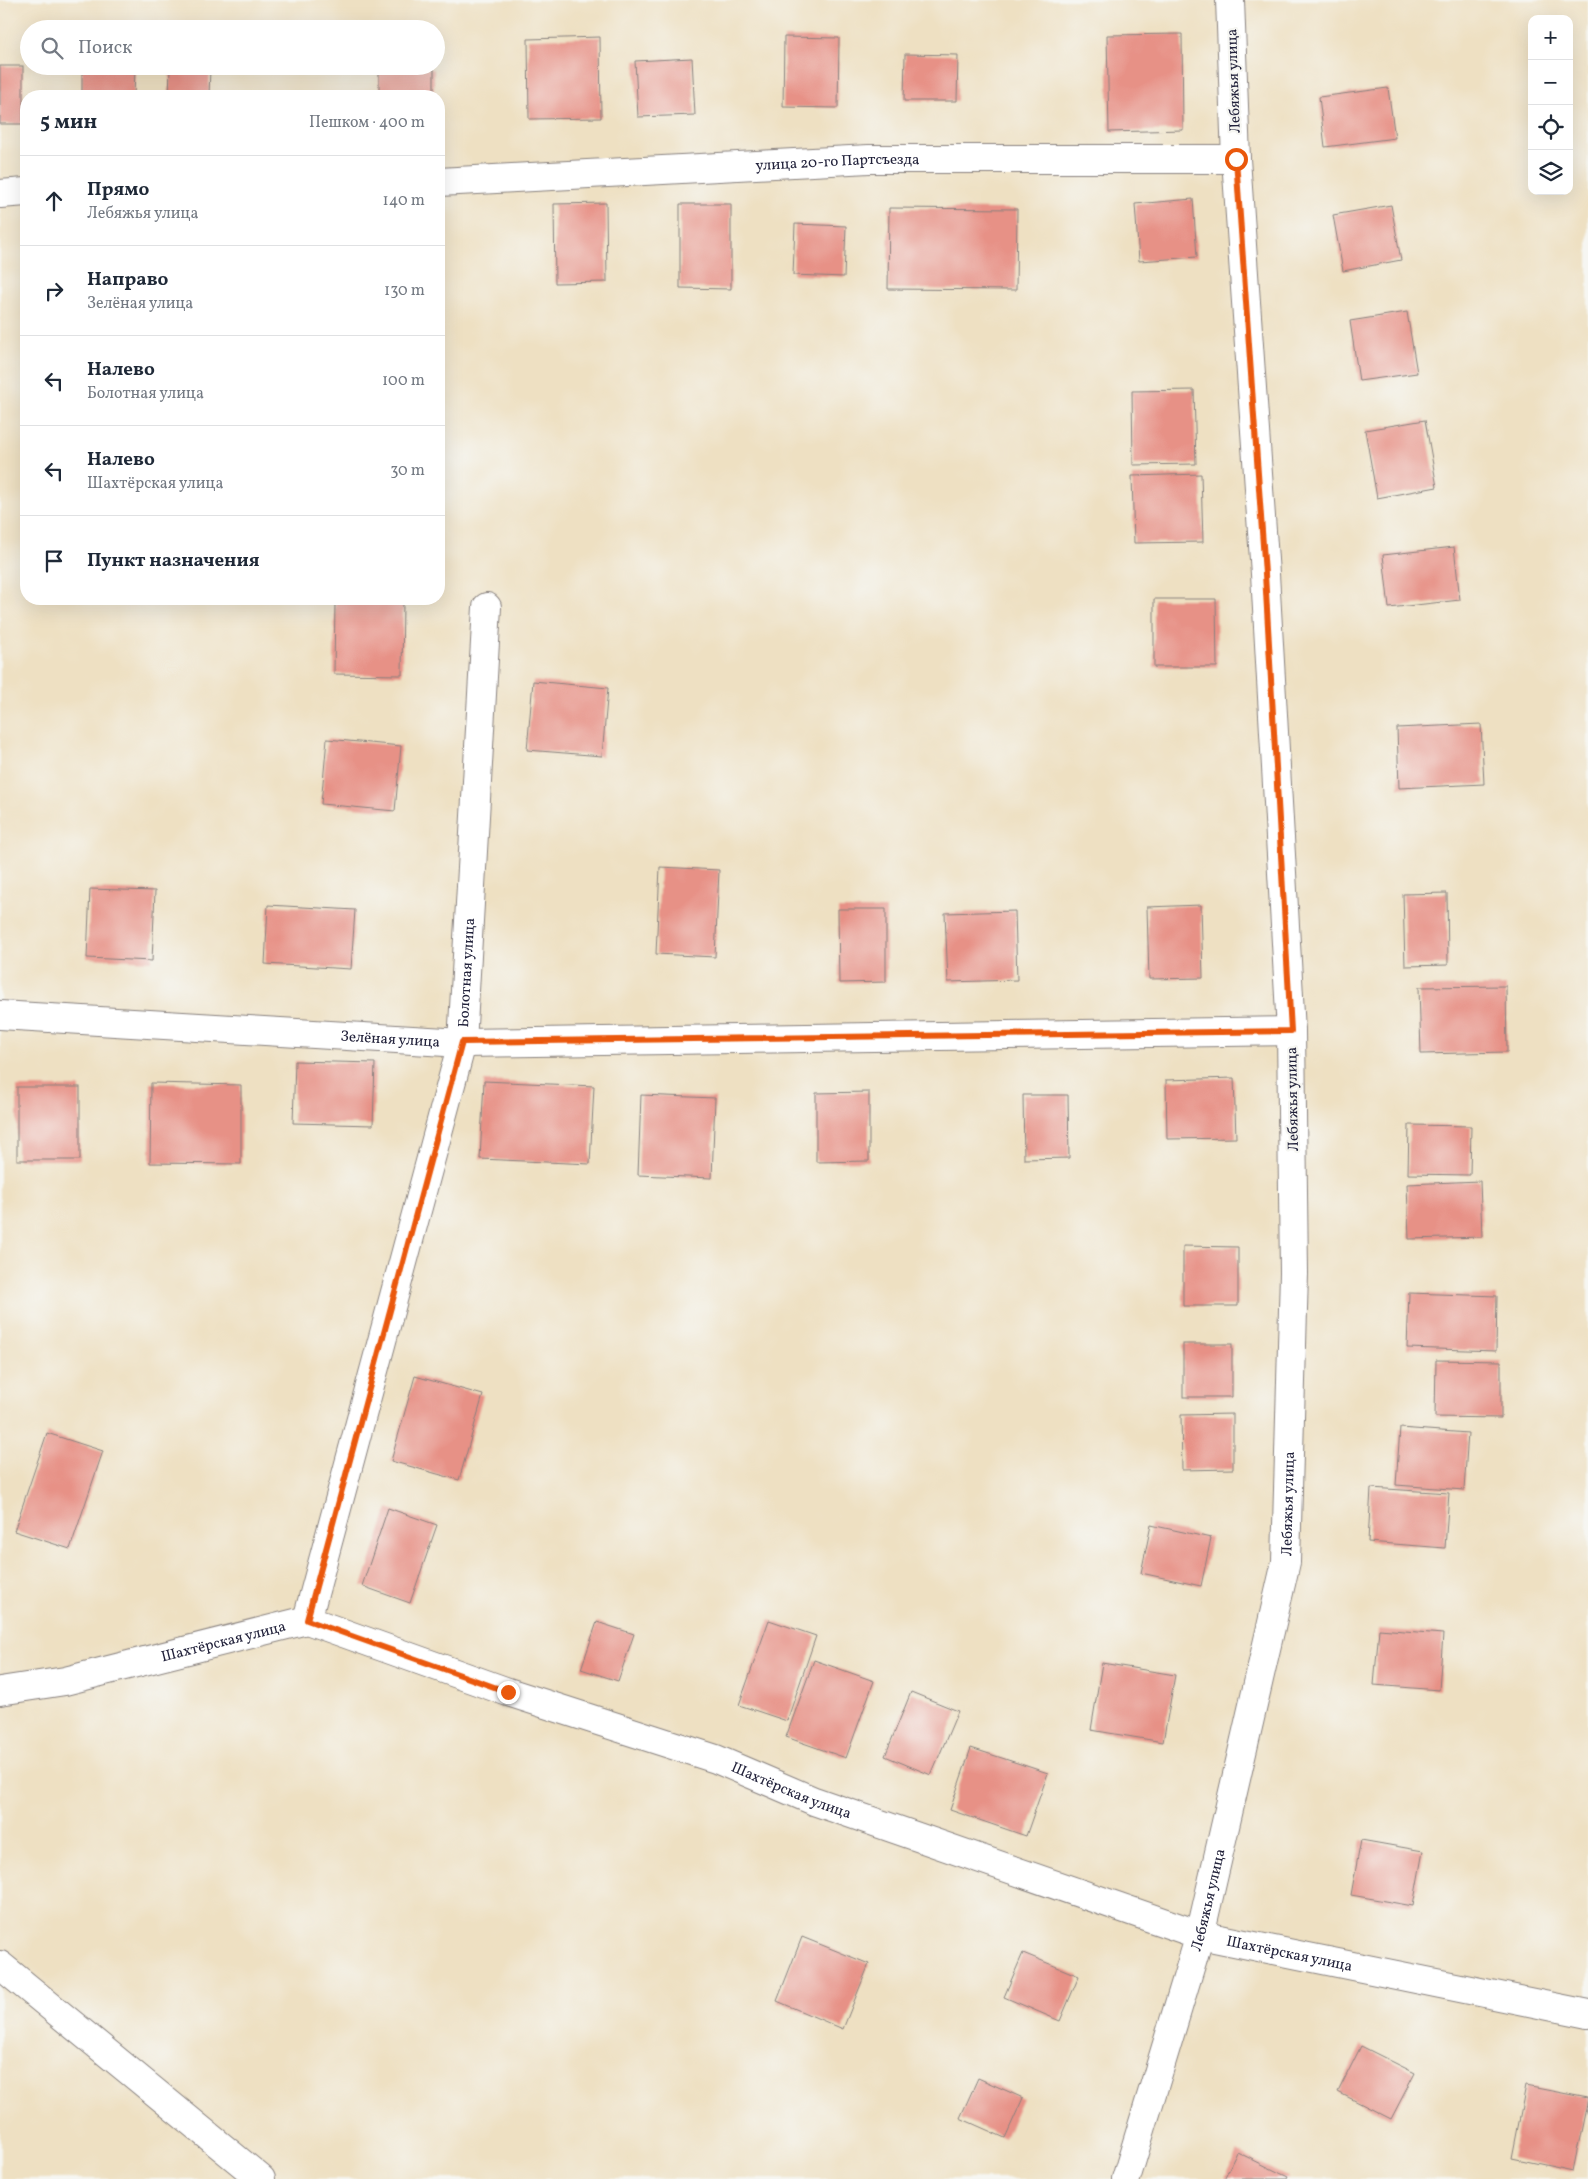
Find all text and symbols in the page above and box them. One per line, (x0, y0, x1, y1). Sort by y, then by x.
map controls (1528, 15, 1573, 195)
button: + (1528, 15, 1573, 60)
search box (20, 20, 445, 75)
street label: Лебяжья улица (1222, 28, 1247, 134)
icon: search (38, 34, 66, 62)
text: Поиск (78, 35, 132, 61)
button: − (1528, 60, 1573, 105)
button: locate (1528, 105, 1573, 150)
text: 5 мин (40, 108, 97, 137)
text: Пешком · 400 m (309, 112, 425, 134)
route start (1225, 148, 1248, 171)
street label: улица 20-го Партсъезда (755, 150, 920, 177)
button: layers (1528, 150, 1573, 195)
text: Прямо (87, 177, 149, 203)
icon: ahead (40, 187, 68, 215)
text: 140 m (383, 190, 425, 212)
text: Лебяжья улица (87, 203, 198, 225)
text: Направо (87, 267, 169, 293)
icon: right (40, 277, 68, 305)
text: 130 m (384, 280, 425, 302)
text: Зелёная улица (87, 293, 193, 315)
text: Налево (87, 357, 155, 383)
icon: left (40, 367, 68, 395)
text: 100 m (382, 370, 425, 392)
text: Болотная улица (87, 383, 204, 405)
text: Налево (87, 447, 155, 473)
icon: left (40, 457, 68, 485)
text: 30 m (390, 460, 425, 482)
text: Шахтёрская улица (87, 473, 223, 495)
icon: arrive (40, 547, 68, 575)
text: Пункт назначения (87, 548, 260, 574)
street label: Болотная улица (454, 917, 481, 1028)
street label: Зелёная улица (340, 1027, 441, 1054)
street label: Лебяжья улица (1282, 1047, 1305, 1151)
street label: Лебяжья улица (1277, 1451, 1301, 1556)
street label: Шахтёрская улица (159, 1617, 288, 1668)
route end (497, 1681, 520, 1704)
street label: Шахтёрская улица (727, 1758, 854, 1825)
street label: Лебяжья улица (1187, 1847, 1232, 1954)
street label: Шахтёрская улица (1224, 1932, 1354, 1978)

